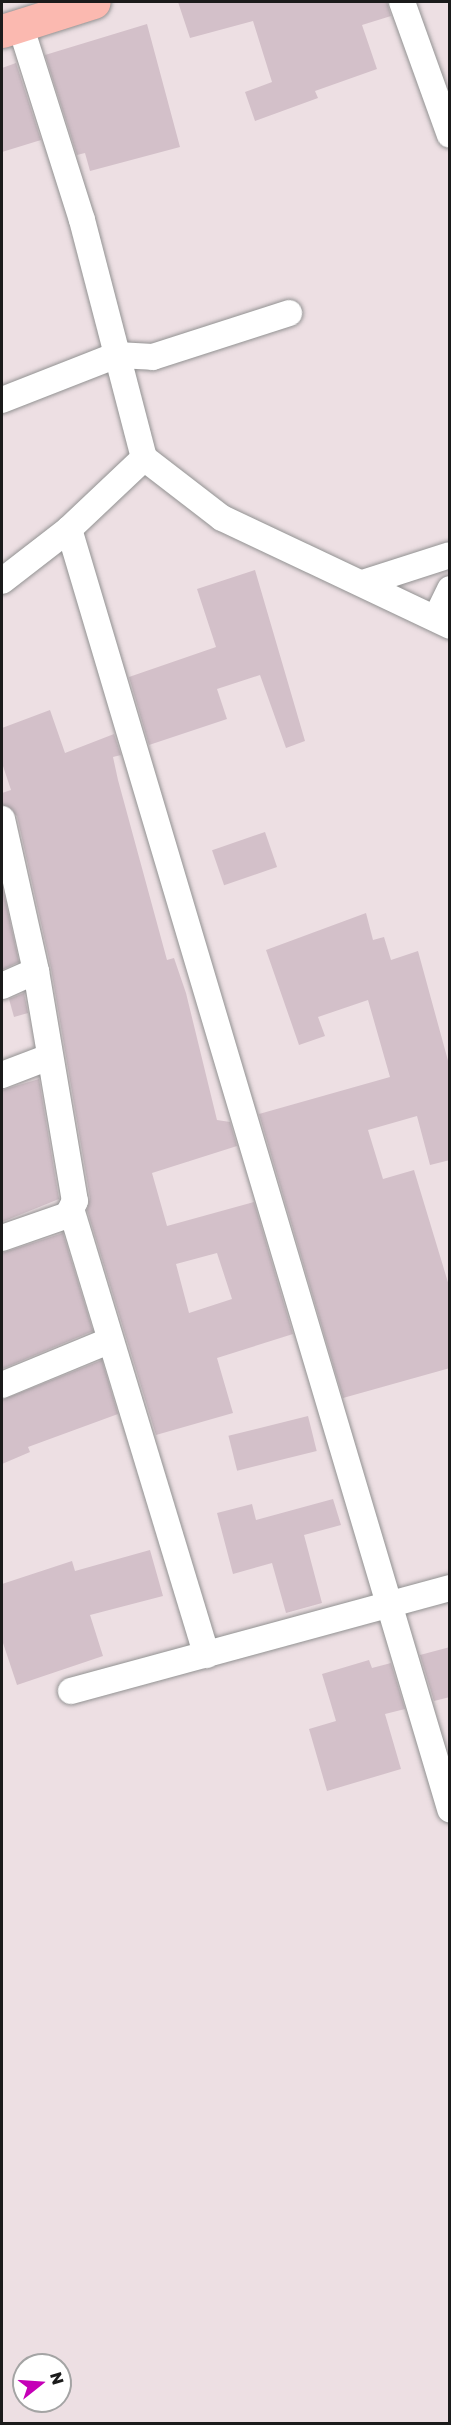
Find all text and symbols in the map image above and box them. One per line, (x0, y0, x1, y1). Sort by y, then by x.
north arrow (12, 2353, 72, 2413)
text: N (46, 2370, 69, 2387)

